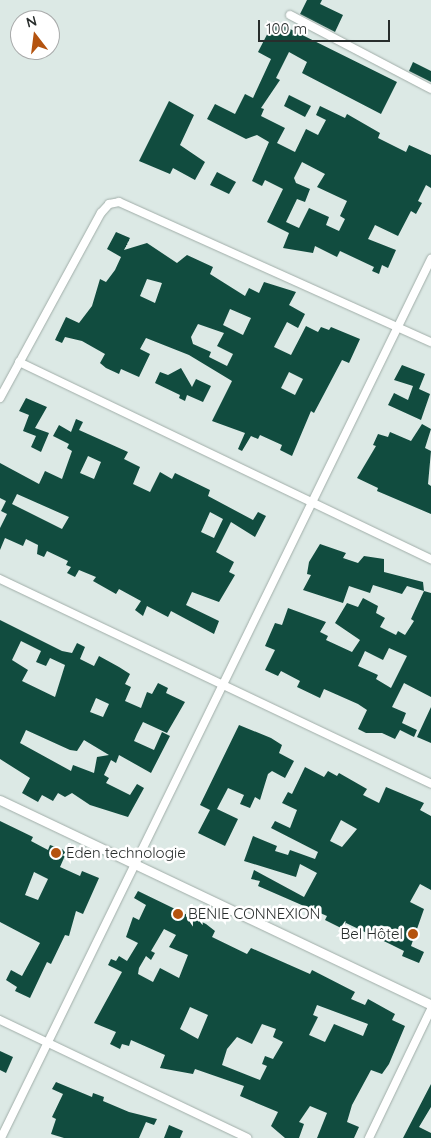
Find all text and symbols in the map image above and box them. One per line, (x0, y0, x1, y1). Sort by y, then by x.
north arrow (10, 10, 60, 60)
scale bar (261, 10, 394, 42)
text: N (24, 11, 39, 32)
text: 100 m (266, 19, 307, 38)
place label: Eden technologie (66, 844, 186, 862)
marker: Eden technologie (50, 847, 62, 859)
place label: BENIE CONNEXION (188, 905, 320, 923)
marker: BENIE CONNEXION (172, 908, 184, 920)
place label: Bel Hôtel (340, 925, 403, 943)
marker: Bel Hôtel (407, 928, 419, 940)

